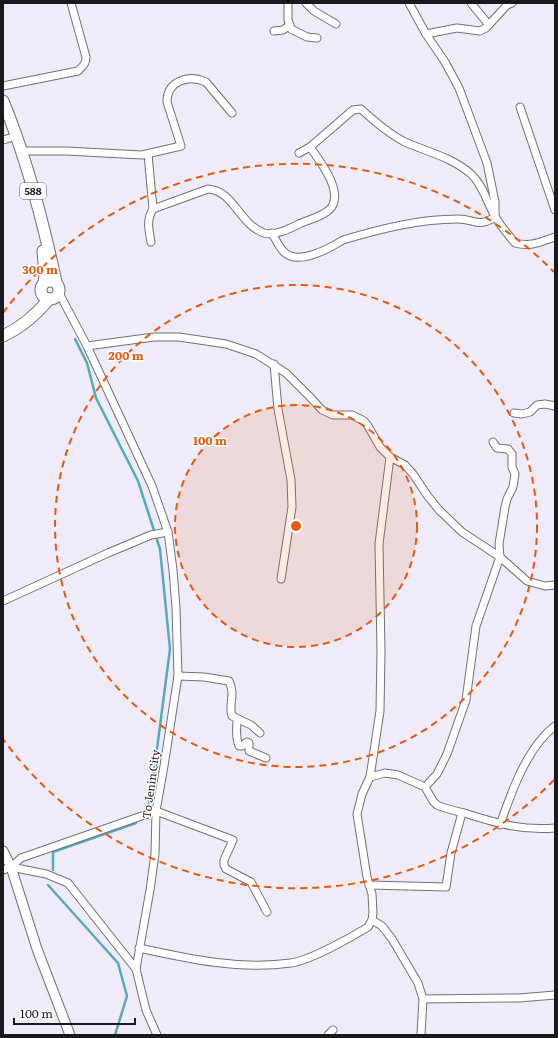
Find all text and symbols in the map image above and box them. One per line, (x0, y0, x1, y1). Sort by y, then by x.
road number: 588 (20, 183, 46, 199)
text: 300 m (22, 260, 58, 278)
text: 200 m (108, 346, 144, 364)
text: 100 m (193, 431, 227, 449)
centre of rings (289, 519, 303, 533)
street label: To Jenin City (137, 748, 163, 819)
scale bar (14, 1000, 135, 1026)
text: 100 m (20, 1004, 53, 1022)

